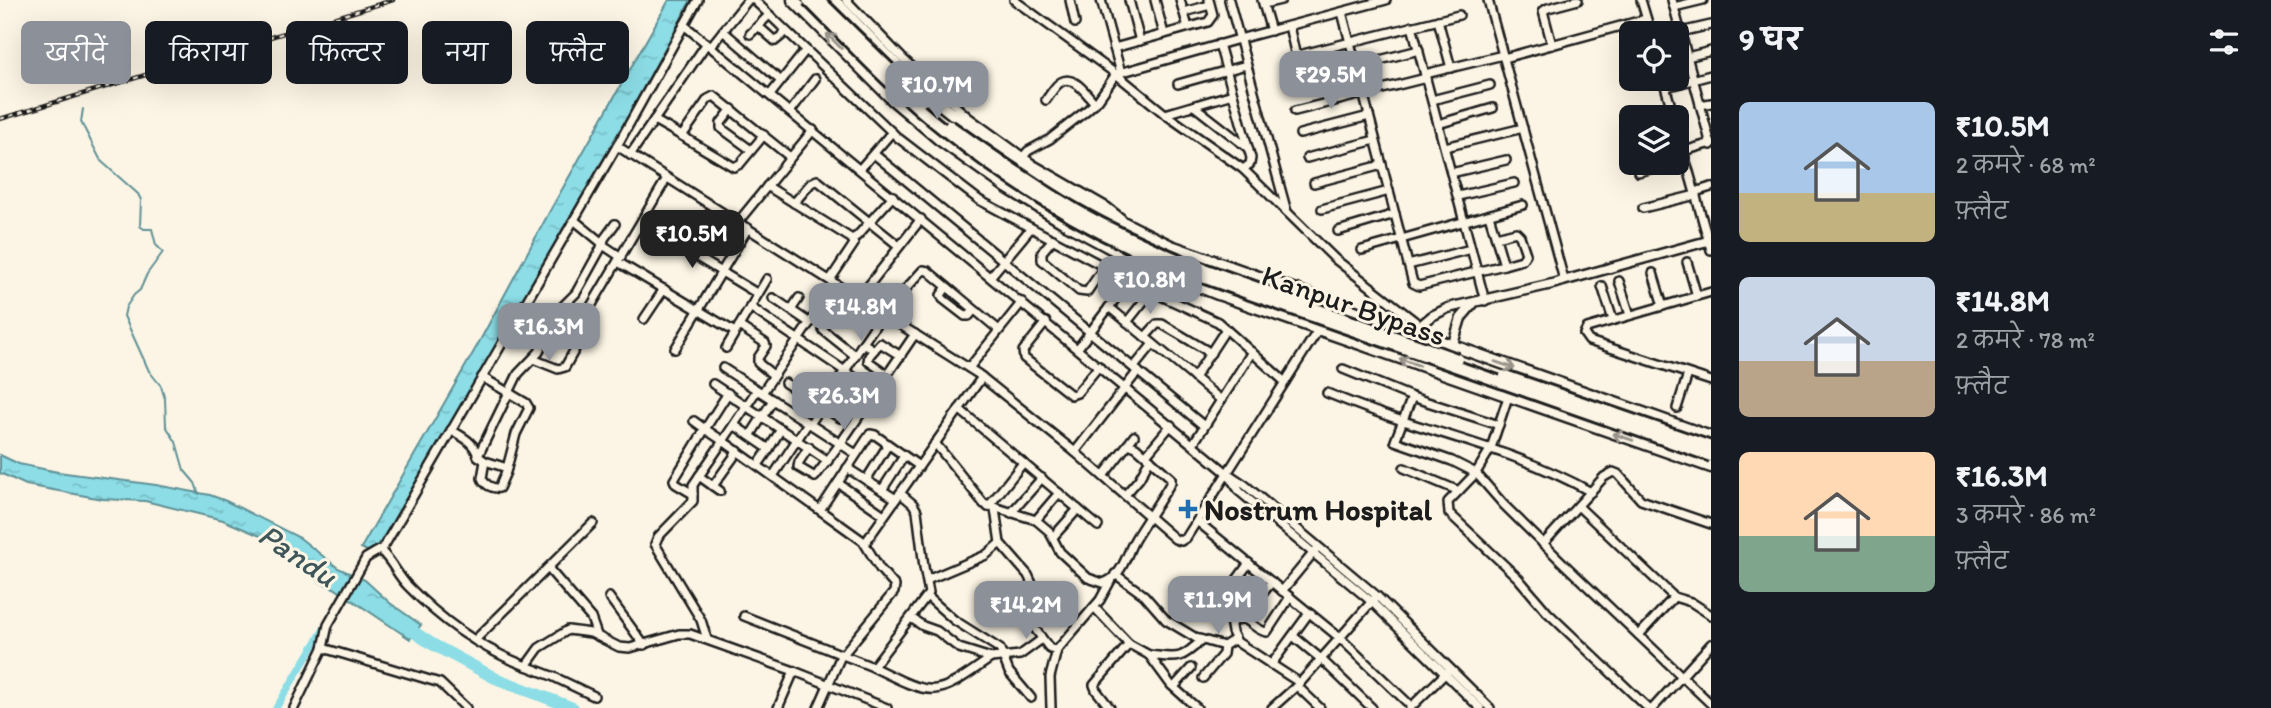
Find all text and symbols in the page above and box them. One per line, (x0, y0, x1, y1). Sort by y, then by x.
chip: खरीदें (21, 21, 131, 84)
chip: किराया (145, 21, 272, 84)
chip: फ़िल्टर (286, 21, 408, 84)
chip: नया (422, 21, 512, 84)
chip: फ़्लैट (526, 21, 629, 84)
map controls (1619, 21, 1689, 175)
button: locate (1619, 21, 1689, 91)
text: 9 घर (1739, 21, 1801, 58)
icon: filters (2205, 23, 2243, 61)
one-way arrow (826, 32, 843, 49)
pin: ₹29.5M (1274, 52, 1388, 111)
text: ₹29.5M (1295, 60, 1367, 88)
pin: ₹10.7M (880, 61, 994, 121)
text: ₹10.7M (901, 70, 973, 98)
button: layers (1619, 105, 1689, 175)
text: ₹10.5M (1956, 107, 2050, 144)
icon: home (1795, 130, 1879, 214)
text: 2 कमरे · 68 m² (1956, 151, 2096, 179)
text: फ़्लैट (1956, 197, 2008, 225)
pin: ₹10.5M (635, 210, 749, 270)
text: ₹10.5M (656, 219, 728, 247)
pin: ₹10.8M (1093, 256, 1207, 316)
street label: Kanpur Bypass (1257, 256, 1451, 354)
text: ₹10.8M (1114, 265, 1186, 293)
text: ₹14.8M (1956, 282, 2050, 319)
pin: ₹14.8M (804, 284, 918, 343)
text: ₹14.8M (825, 292, 897, 320)
pin: ₹16.3M (492, 304, 606, 363)
icon: home (1795, 305, 1879, 389)
text: ₹16.3M (514, 312, 584, 340)
text: 2 कमरे · 78 m² (1956, 326, 2095, 354)
one-way arrow (1398, 355, 1420, 367)
one-way arrow (1493, 359, 1515, 372)
pin: ₹26.3M (787, 372, 901, 432)
text: फ़्लैट (1956, 372, 2008, 400)
text: ₹26.3M (808, 381, 880, 409)
one-way arrow (1613, 430, 1635, 442)
text: ₹16.3M (1956, 457, 2048, 494)
icon: home (1795, 480, 1879, 564)
place label: Nostrum Hospital (1204, 491, 1432, 528)
marker: Nostrum Hospital (1178, 499, 1198, 519)
text: 3 कमरे · 86 m² (1956, 501, 2096, 529)
water label: Pandu (251, 515, 345, 595)
text: फ़्लैट (1956, 547, 2008, 575)
pin: ₹11.9M (1161, 576, 1275, 636)
pin: ₹14.2M (969, 582, 1083, 641)
text: ₹11.9M (1184, 585, 1252, 613)
text: ₹14.2M (990, 590, 1062, 618)

